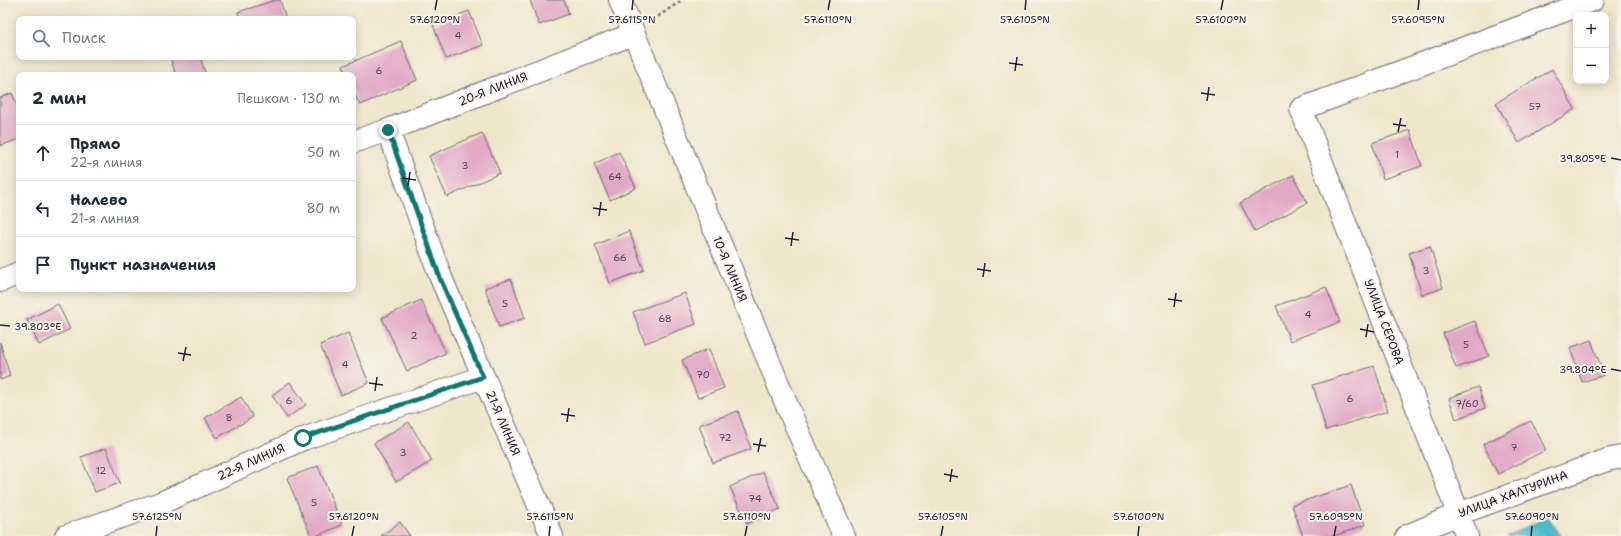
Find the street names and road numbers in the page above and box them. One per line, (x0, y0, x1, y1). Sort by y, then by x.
street label: 20-Я ЛИНИЯ (456, 68, 530, 110)
street label: 10-Я ЛИНИЯ (709, 234, 751, 304)
street label: УЛИЦА СЕРОВА (1360, 277, 1408, 367)
street label: 21-Я ЛИНИЯ (482, 388, 524, 458)
street label: 22-Я ЛИНИЯ (215, 440, 287, 484)
street label: УЛИЦА ХАЛТУРИНА (1456, 467, 1570, 521)

